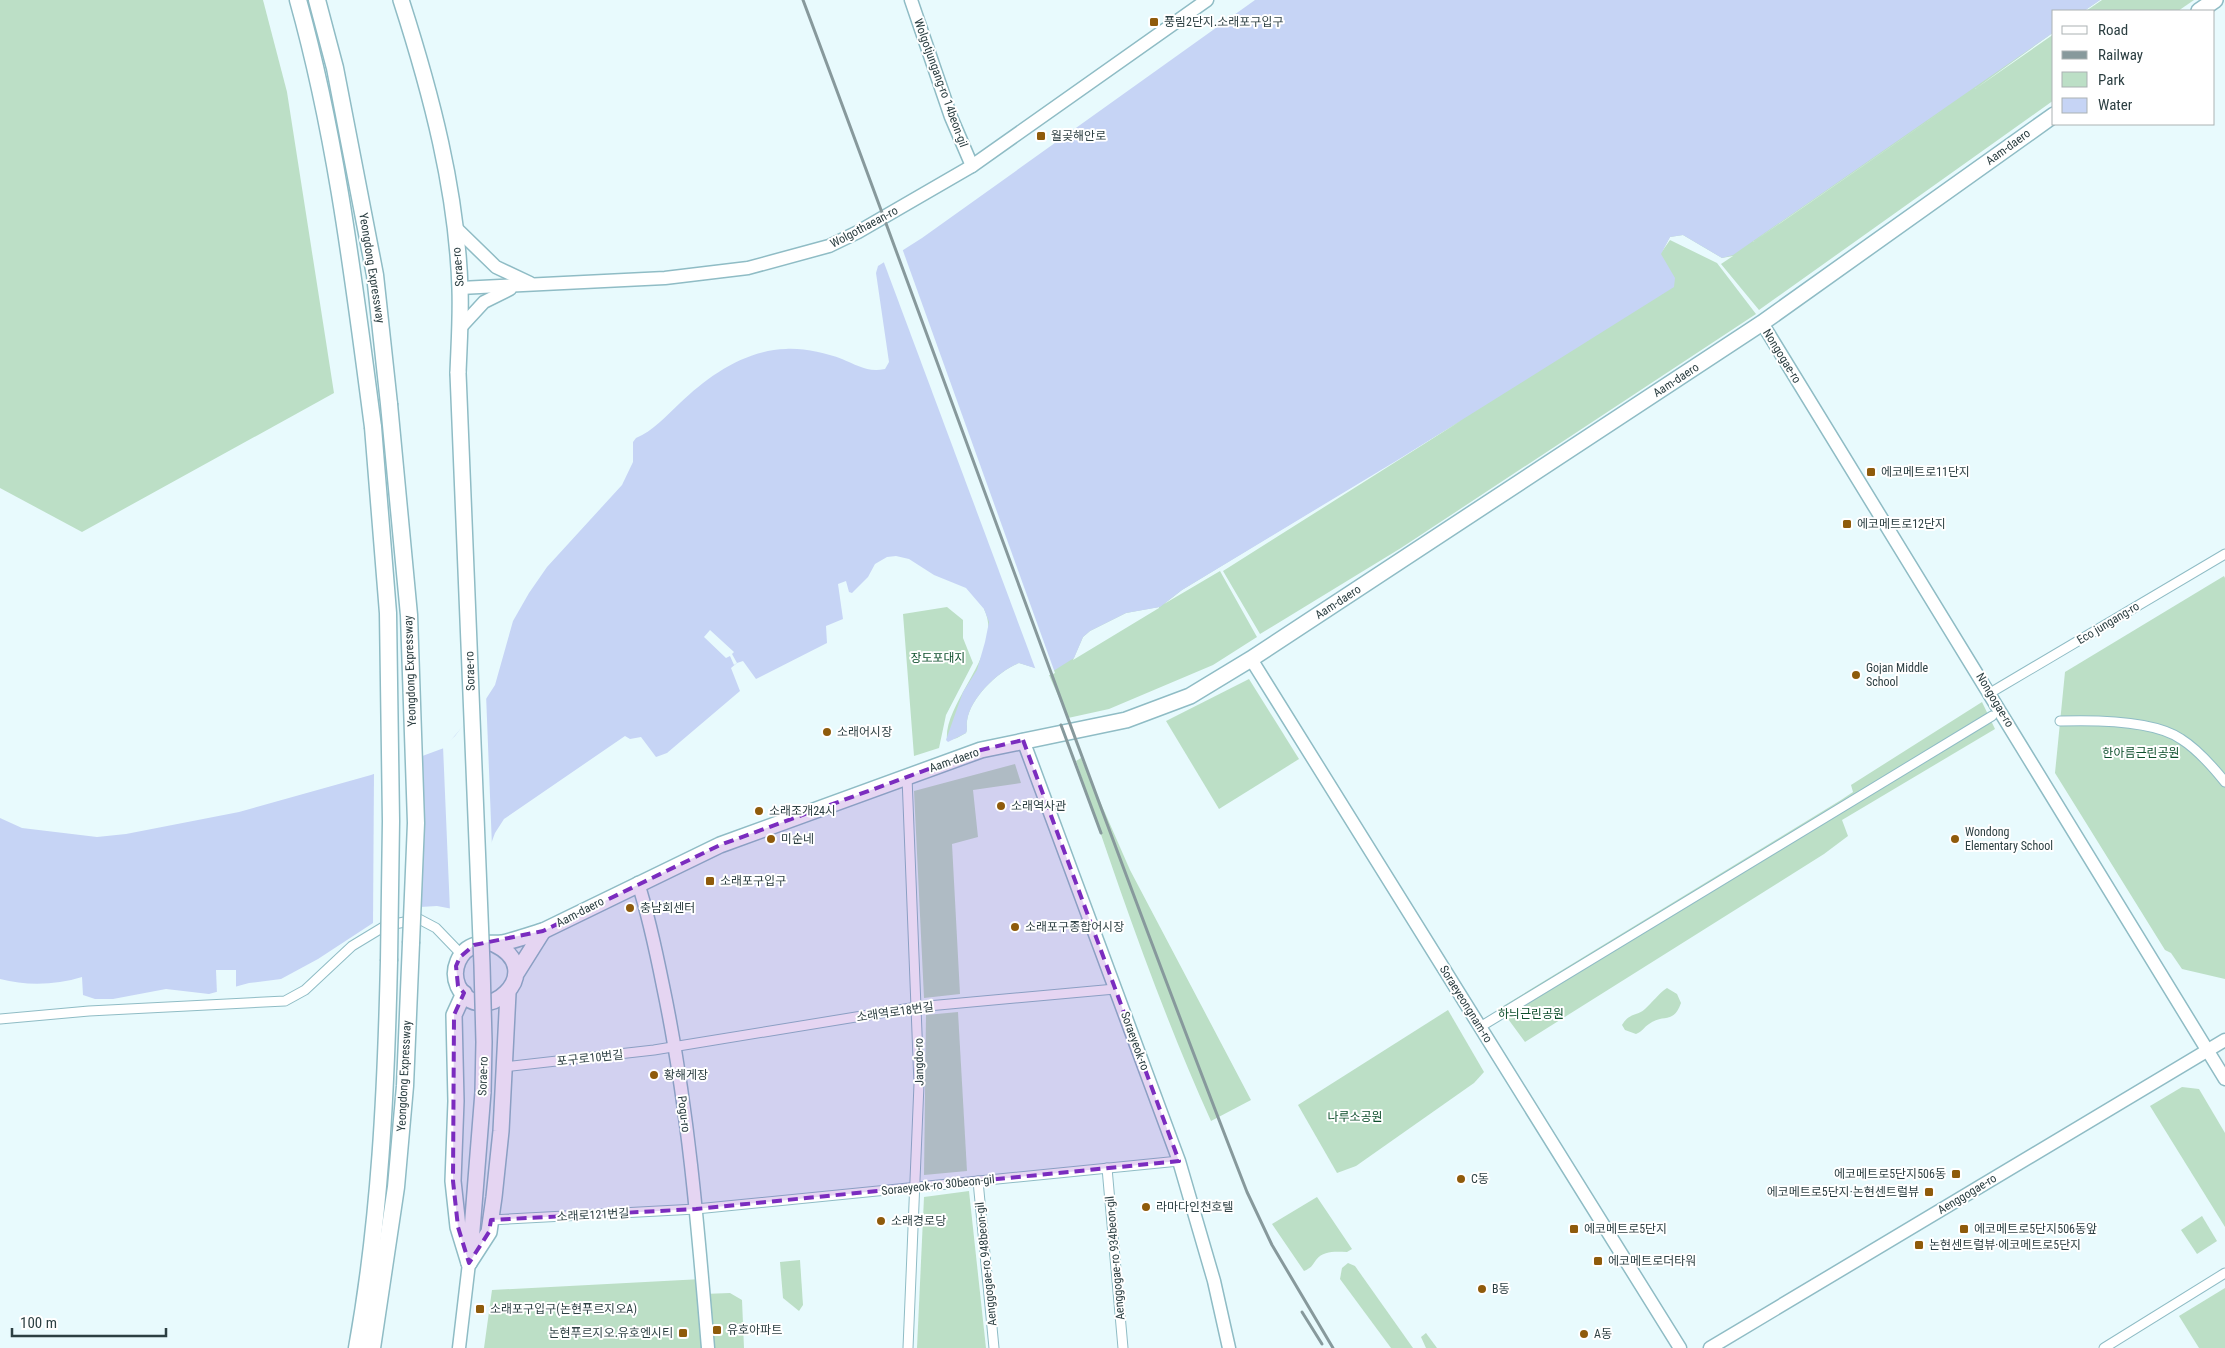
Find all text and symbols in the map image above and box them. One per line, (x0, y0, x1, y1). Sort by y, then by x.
legend (2052, 10, 2215, 125)
place label: 풍림2단지.소래포구입구 (1164, 15, 1284, 29)
marker: 풍림2단지.소래포구입구 (1148, 16, 1160, 28)
street label: Wolgotjungang-ro 14beon-gil (911, 17, 971, 149)
text: Road (2098, 21, 2128, 39)
text: Railway (2098, 46, 2143, 64)
text: Park (2098, 71, 2125, 89)
text: Water (2098, 96, 2133, 114)
street label: Aam-daero (1983, 126, 2033, 168)
place label: 월곶해안로 (1051, 129, 1106, 143)
marker: 월곶해안로 (1035, 130, 1047, 142)
street label: Wolgothaean-ro (828, 203, 900, 251)
street label: Yeongdong Expressway (356, 212, 388, 324)
street label: Sorae-ro (449, 247, 467, 287)
street label: Nongogae-ro (1760, 326, 1804, 386)
street label: Aam-daero (1651, 360, 1701, 400)
place label: 에코메트로11단지 (1881, 465, 1970, 479)
marker: 에코메트로11단지 (1865, 466, 1877, 478)
place label: 에코메트로12단지 (1857, 517, 1946, 531)
marker: 에코메트로12단지 (1841, 518, 1853, 530)
street label: Aam-daero (1313, 582, 1363, 622)
street label: Eco jungang-ro (2074, 599, 2142, 647)
street label: Yeongdong Expressway (401, 615, 419, 727)
street label: Sorae-ro (462, 651, 478, 691)
park label: 장도포대지 (910, 651, 966, 665)
place label: Gojan Middle School (1866, 661, 1929, 689)
marker: Gojan Middle School (1850, 669, 1862, 681)
street label: Nongogae-ro (1973, 670, 2017, 730)
place label: 소래어시장 (837, 725, 892, 739)
marker: 소래어시장 (821, 726, 833, 738)
street label: Aam-daero (927, 745, 981, 775)
park label: 한아름근린공원 (2102, 746, 2180, 760)
place label: 소래역사관 (1011, 799, 1066, 813)
marker: 소래역사관 (995, 800, 1007, 812)
place label: 소래조개24시 (769, 804, 836, 818)
marker: 소래조개24시 (753, 805, 765, 817)
place label: Wondong Elementary School (1965, 825, 2053, 853)
place label: 미순네 (781, 832, 814, 846)
marker: 미순네 (765, 833, 777, 845)
marker: Wondong Elementary School (1949, 833, 1961, 845)
place label: 소래포구입구 (720, 874, 786, 888)
marker: 소래포구입구 (704, 875, 716, 887)
street label: Aam-daero (554, 894, 606, 930)
place label: 충남회센터 (640, 901, 695, 915)
marker: 충남회센터 (624, 902, 636, 914)
place label: 소래포구종합어시장 (1025, 920, 1124, 934)
marker: 소래포구종합어시장 (1009, 921, 1021, 933)
street label: Soraeyeongnam-ro (1437, 963, 1495, 1045)
street label: 소래역로18번길 (855, 1000, 935, 1024)
park label: 하늬근린공원 (1498, 1007, 1564, 1021)
street label: Soraeyeok-ro (1118, 1010, 1152, 1072)
street label: Yeongdong Expressway (394, 1020, 414, 1132)
street label: Jangdo-ro (912, 1038, 926, 1086)
street label: 포구로10번길 (556, 1048, 624, 1068)
street label: Sorae-ro (475, 1056, 491, 1096)
place label: 황해게장 (664, 1068, 708, 1082)
marker: 황해게장 (648, 1069, 660, 1081)
street label: Pogu-ro (675, 1095, 693, 1133)
park label: 나루소공원 (1327, 1110, 1383, 1124)
place label: 에코메트로5단지506동 (1834, 1167, 1946, 1181)
marker: 에코메트로5단지506동 (1950, 1168, 1962, 1180)
street label: Aenggogae-ro (1935, 1171, 1999, 1217)
street label: Soraeyeok-ro 30beon-gil (881, 1172, 995, 1198)
place label: C동 (1471, 1172, 1489, 1186)
marker: C동 (1455, 1173, 1467, 1185)
place label: 에코메트로5단지·논현센트럴뷰 (1767, 1185, 1919, 1199)
marker: 에코메트로5단지·논현센트럴뷰 (1923, 1186, 1935, 1198)
street label: Aenggogae-ro 934beon-gil (1103, 1195, 1127, 1321)
place label: 라마다인천호텔 (1156, 1200, 1233, 1214)
street label: Aenggogae-ro 948beon-gil (973, 1201, 999, 1327)
marker: 라마다인천호텔 (1140, 1201, 1152, 1213)
street label: 소래로121번길 (556, 1206, 630, 1224)
place label: 소래경로당 (891, 1214, 946, 1228)
marker: 소래경로당 (875, 1215, 887, 1227)
place label: 에코메트로5단지 (1584, 1222, 1667, 1236)
place label: 에코메트로5단지506동앞 (1974, 1222, 2097, 1236)
marker: 에코메트로5단지 (1568, 1223, 1580, 1235)
marker: 에코메트로5단지506동앞 (1958, 1223, 1970, 1235)
place label: 논현센트럴뷰·에코메트로5단지 (1929, 1238, 2081, 1252)
marker: 논현센트럴뷰·에코메트로5단지 (1913, 1239, 1925, 1251)
place label: 에코메트로더타워 (1608, 1254, 1696, 1268)
marker: 에코메트로더타워 (1592, 1255, 1604, 1267)
place label: B동 (1492, 1282, 1510, 1296)
marker: B동 (1476, 1283, 1488, 1295)
place label: 소래포구입구(논현푸르지오A) (490, 1302, 637, 1316)
marker: 소래포구입구(논현푸르지오A) (474, 1303, 486, 1315)
scale bar (12, 1306, 166, 1338)
text: 100 m (20, 1314, 57, 1332)
place label: 유호아파트 (727, 1323, 782, 1337)
marker: 유호아파트 (711, 1324, 723, 1336)
place label: 논현푸르지오.유호엔시티 (548, 1326, 673, 1340)
marker: 논현푸르지오.유호엔시티 (677, 1327, 689, 1339)
place label: A동 (1594, 1327, 1612, 1341)
marker: A동 (1578, 1328, 1590, 1340)

